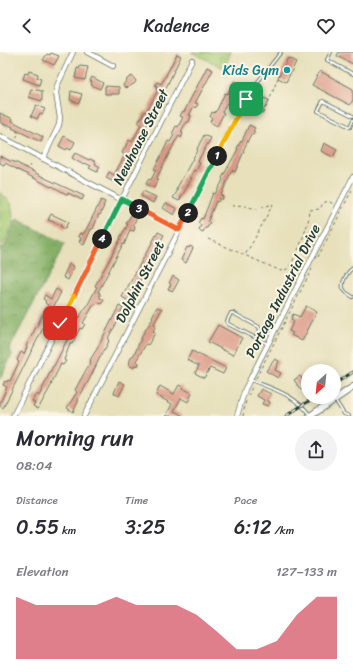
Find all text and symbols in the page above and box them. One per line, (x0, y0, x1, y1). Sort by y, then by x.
text: Kadence (143, 10, 210, 42)
icon: back (16, 15, 38, 37)
icon: heart (315, 15, 337, 37)
place label: Kids Gym (223, 58, 279, 83)
marker: Kids Gym (282, 65, 292, 75)
pin (229, 82, 263, 116)
street label: Newhouse Street (106, 83, 177, 190)
icon: arrive (235, 88, 257, 110)
pin: 1 (207, 146, 227, 166)
text: 1 (215, 146, 219, 165)
pin: 3 (129, 199, 149, 219)
text: 3 (136, 199, 142, 218)
pin: 2 (178, 203, 198, 223)
text: 2 (185, 203, 191, 222)
street label: Portage Industrial Drive (238, 220, 328, 362)
pin: 4 (92, 229, 112, 249)
text: 4 (99, 229, 105, 248)
street label: Dolphin Street (108, 236, 172, 328)
pin (43, 306, 77, 340)
icon: check (49, 312, 71, 334)
north arrow (301, 364, 341, 404)
map controls (301, 364, 341, 404)
text: Morning run (16, 419, 134, 458)
button: share (295, 429, 337, 471)
text: 08:04 (16, 454, 52, 477)
text: Distance (16, 491, 58, 510)
text: Time (125, 491, 148, 510)
text: Pace (234, 491, 257, 510)
text: 0.55 (16, 510, 59, 545)
text: 3:25 (125, 510, 166, 545)
text: 6:12 (234, 510, 272, 545)
text: km (59, 521, 76, 540)
text: /km (272, 521, 294, 540)
text: Elevation (16, 560, 69, 583)
text: 127–133 m (276, 560, 337, 583)

